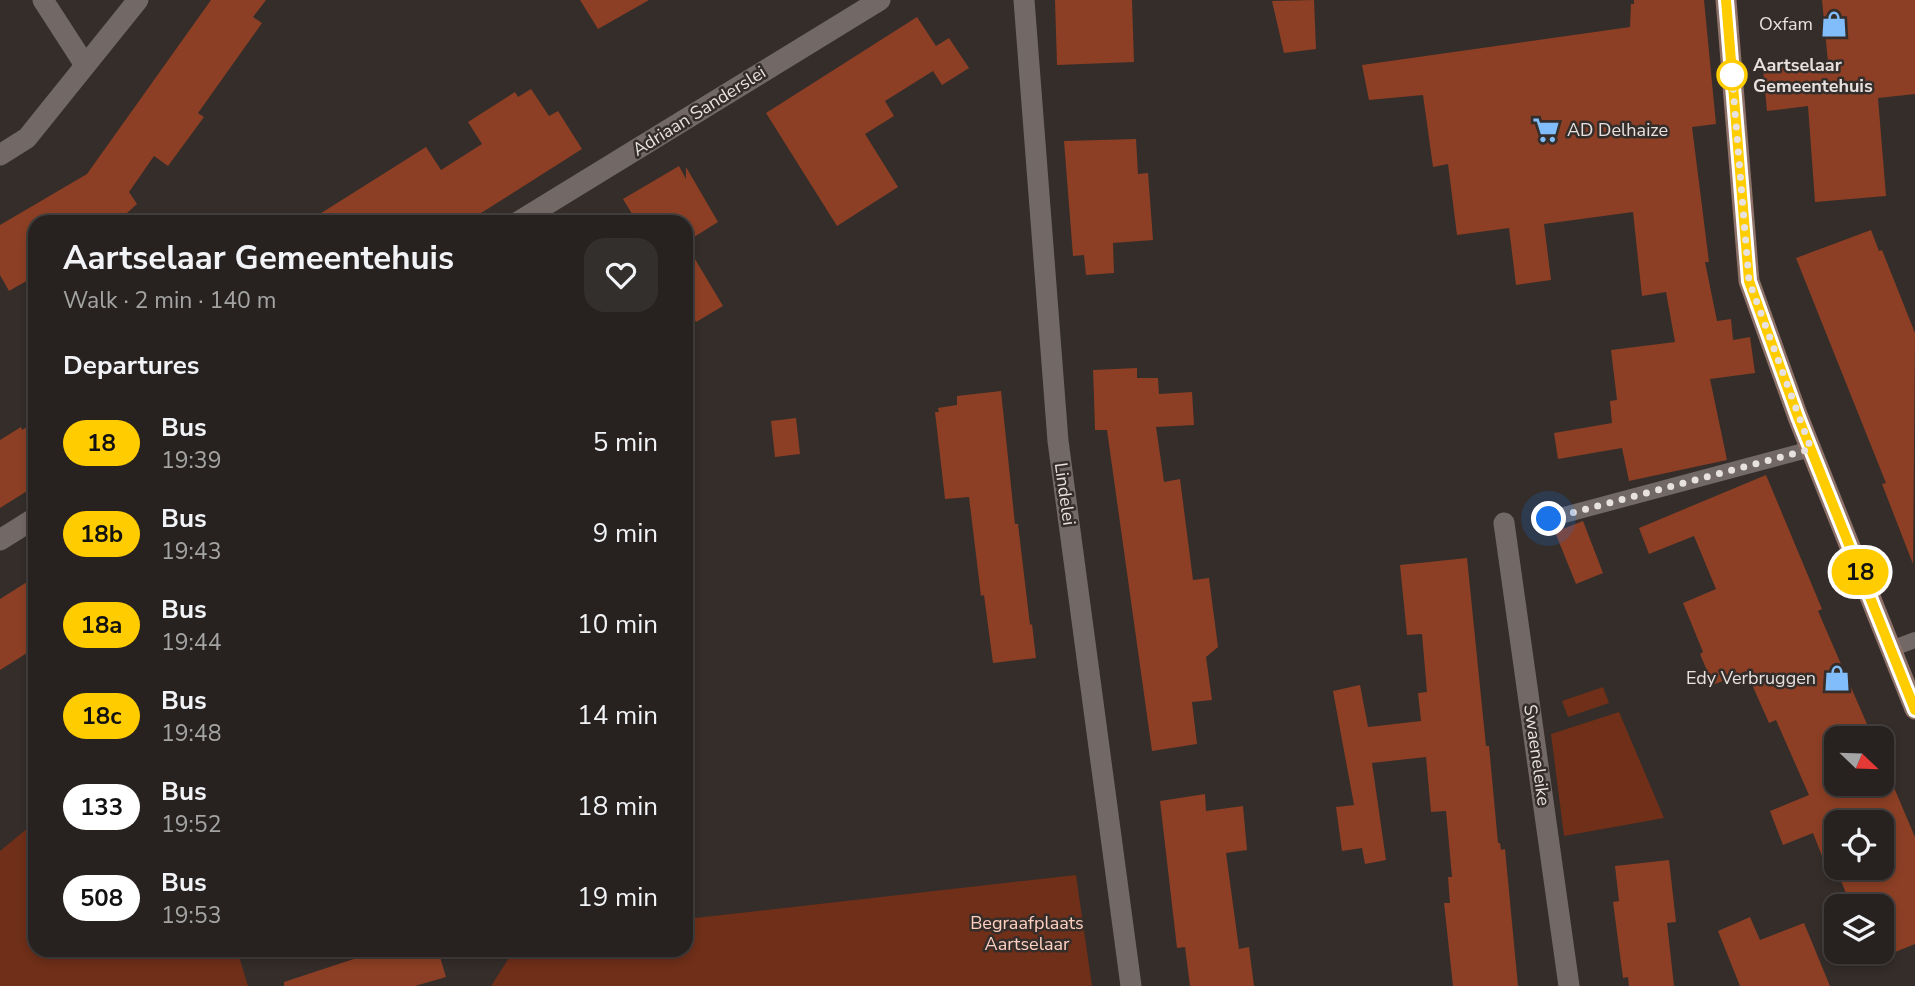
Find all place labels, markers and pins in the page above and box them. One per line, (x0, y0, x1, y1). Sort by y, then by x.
shop icon: Oxfam (1819, 9, 1849, 39)
place label: Oxfam (1759, 12, 1813, 36)
place label: Aartselaar Gemeentehuis (1753, 53, 1873, 98)
marker: Aartselaar Gemeentehuis (1717, 60, 1747, 90)
supermarket icon: AD Delhaize (1531, 115, 1561, 145)
place label: AD Delhaize (1567, 118, 1668, 142)
shop icon: Edy Verbruggen (1822, 663, 1852, 693)
place label: Edy Verbruggen (1686, 666, 1816, 690)

